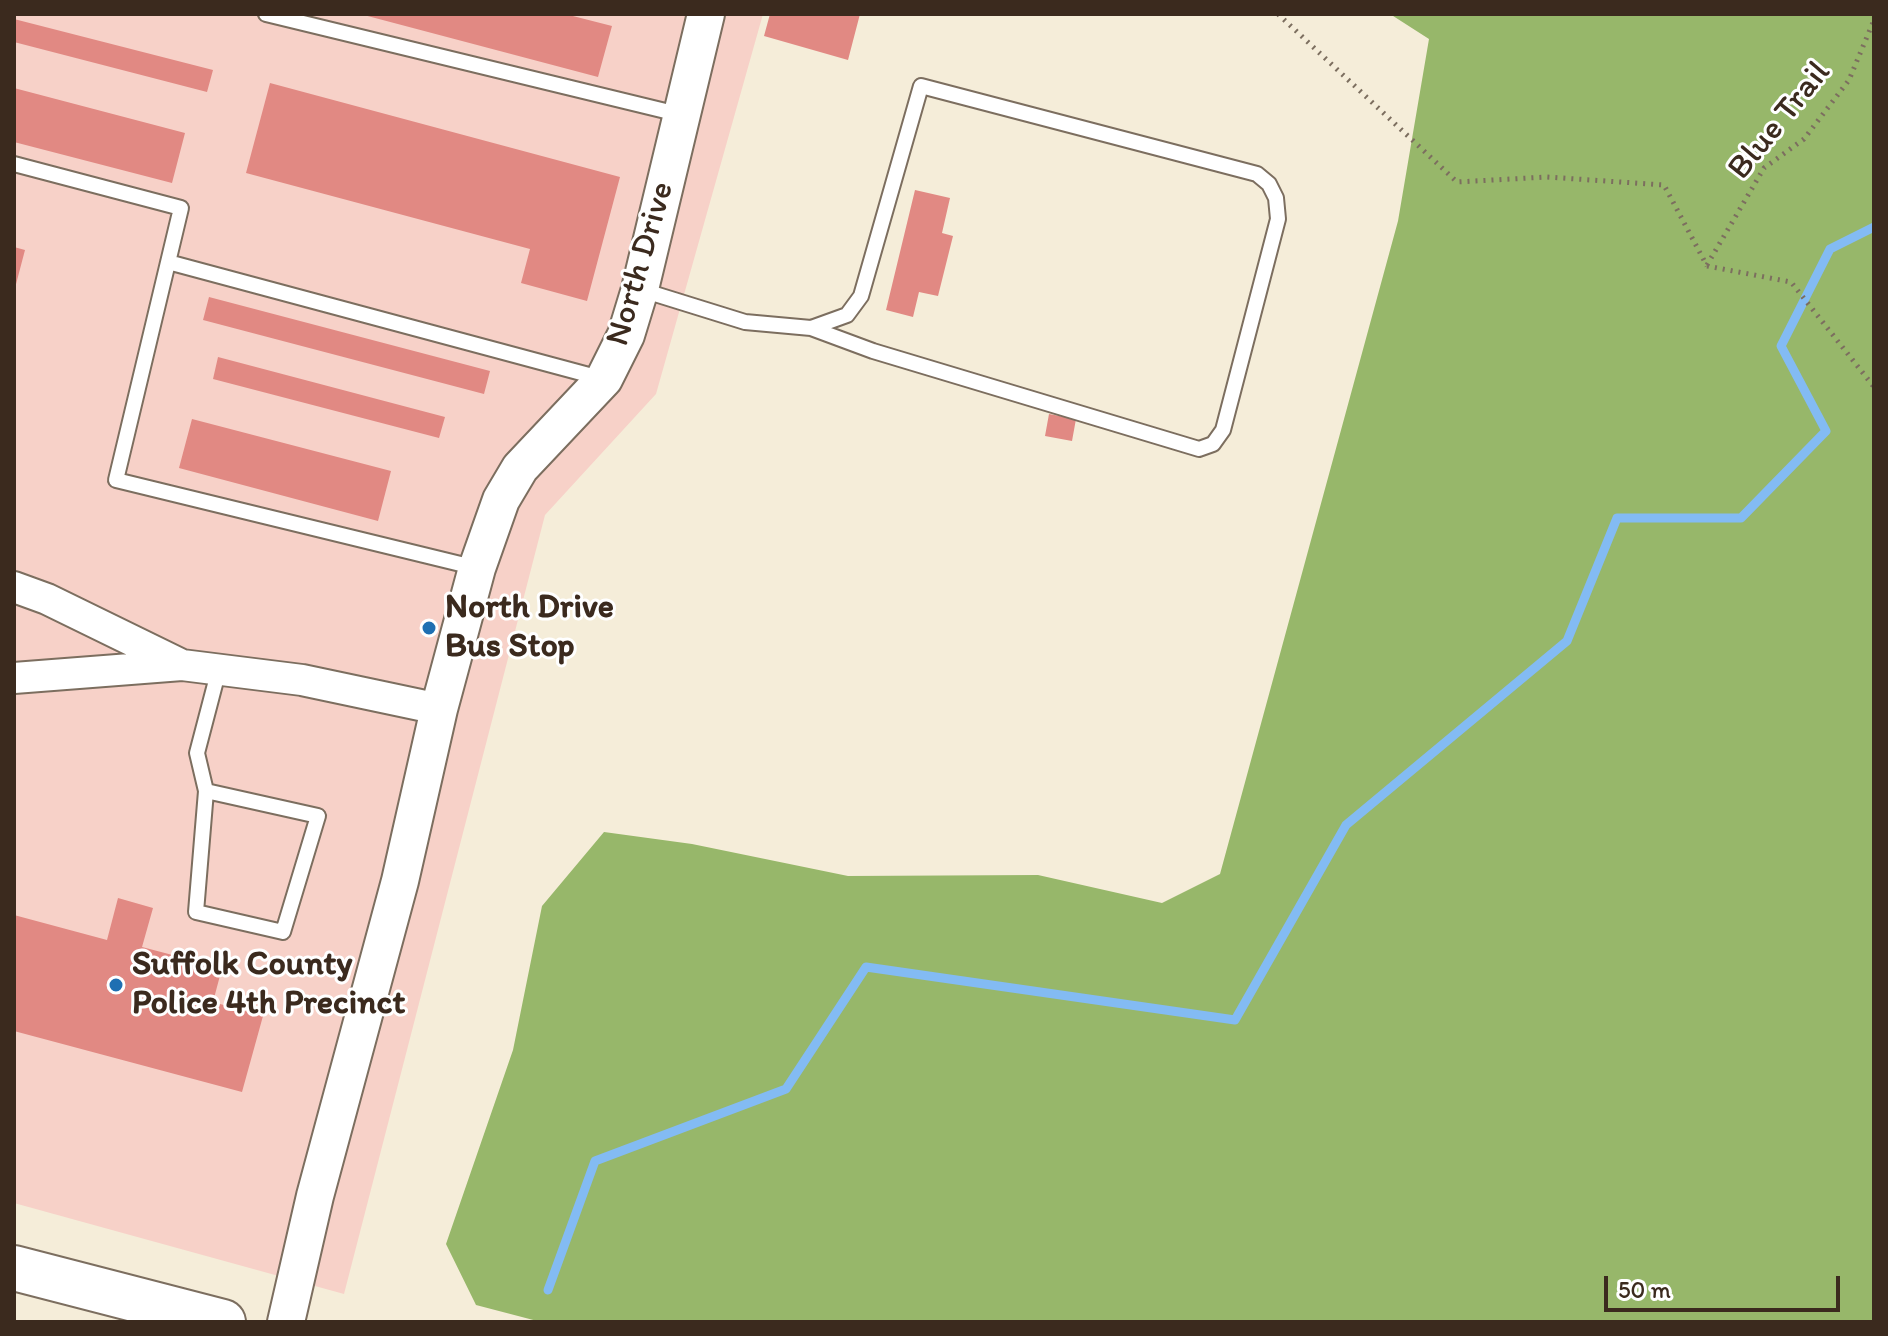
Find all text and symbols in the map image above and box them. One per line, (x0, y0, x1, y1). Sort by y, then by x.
street label: Blue Trail (1720, 54, 1840, 188)
street label: North Drive (598, 177, 684, 351)
place label: North Drive Bus Stop (445, 588, 614, 668)
marker: North Drive Bus Stop (420, 619, 438, 637)
place label: Suffolk County Police 4th Precinct (132, 945, 405, 1024)
marker: Suffolk County Police 4th Precinct (107, 976, 125, 994)
scale bar (1608, 1260, 1844, 1310)
text: 50 m (1618, 1275, 1671, 1304)

